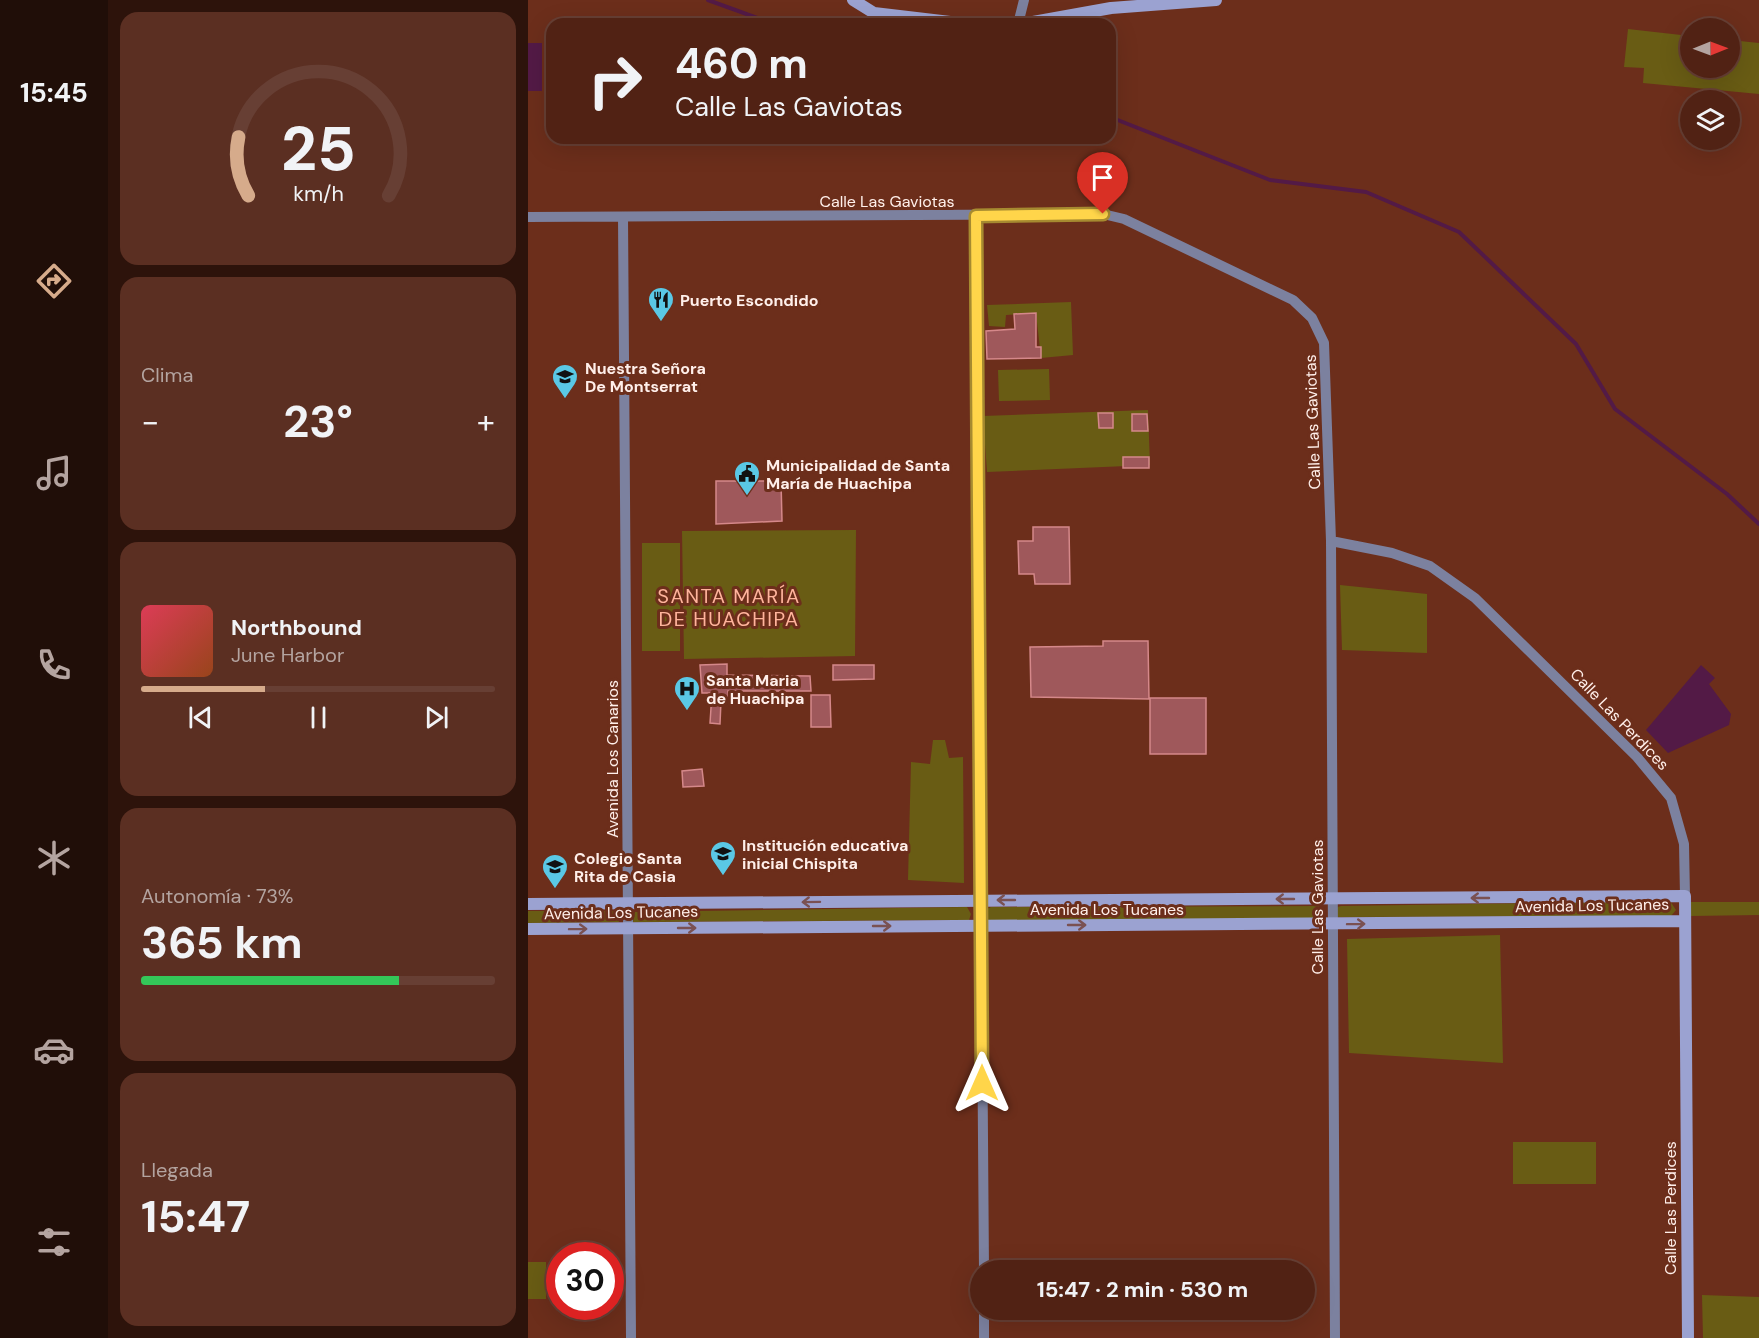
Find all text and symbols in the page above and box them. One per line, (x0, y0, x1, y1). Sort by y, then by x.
north arrow (1680, 18, 1740, 78)
map controls (1680, 18, 1740, 150)
text: 460 m (675, 36, 808, 91)
icon: right (576, 42, 654, 120)
text: 15:45 (20, 75, 88, 110)
text: Calle Las Gaviotas (675, 89, 903, 124)
button: layers (1680, 90, 1740, 150)
text: 25 (281, 108, 355, 189)
pin (1077, 152, 1128, 214)
icon: arrive (1086, 161, 1119, 194)
text: km/h (293, 180, 343, 208)
street label: Calle Las Gaviotas (819, 191, 955, 212)
icon: directions (33, 260, 75, 302)
restaurant icon: Puerto Escondido (646, 285, 676, 323)
place label: Puerto Escondido (680, 290, 818, 311)
street label: Calle Las Gaviotas (1300, 354, 1325, 490)
place label: Nuestra Señora De Montserrat (585, 358, 706, 397)
text: Clima (141, 362, 193, 388)
school or university icon: Nuestra Señora De Montserrat (550, 362, 580, 400)
text: 23° (283, 392, 353, 451)
text: − (141, 400, 159, 443)
text: + (477, 400, 495, 443)
icon: music (33, 452, 75, 494)
place label: Municipalidad de Santa María de Huachipa (766, 455, 950, 494)
public building icon: Municipalidad de Santa María de Huachipa (732, 459, 762, 497)
district label: SANTA MARÍA DE HUACHIPA (657, 583, 801, 632)
text: Northbound (231, 613, 362, 642)
text: June Harbor (231, 642, 344, 668)
icon: phone (33, 644, 75, 686)
street label: Calle Las Perdices (1566, 664, 1674, 775)
place label: Santa Maria de Huachipa (706, 670, 804, 709)
hospital icon: Santa Maria de Huachipa (672, 674, 702, 712)
street label: Avenida Los Canarios (602, 680, 623, 838)
icon: previous (184, 701, 217, 734)
icon: pause (302, 701, 335, 734)
icon: next (420, 701, 453, 734)
place label: Institución educativa inicial Chispita (742, 835, 908, 874)
icon: climate (33, 837, 75, 879)
school or university icon: Institución educativa inicial Chispita (708, 839, 738, 877)
street label: Calle Las Gaviotas (1307, 839, 1328, 975)
place label: Colegio Santa Rita de Casia (574, 848, 682, 887)
school or university icon: Colegio Santa Rita de Casia (540, 852, 570, 890)
text: Autonomía · 73% (141, 883, 293, 909)
one-way arrow (1470, 892, 1490, 904)
one-way arrow (1275, 893, 1295, 905)
one-way arrow (996, 894, 1016, 906)
street label: Avenida Los Tucanes (1515, 894, 1669, 917)
one-way arrow (801, 896, 821, 908)
street label: Avenida Los Tucanes (1030, 899, 1184, 920)
street label: Avenida Los Tucanes (544, 901, 698, 924)
text: 365 km (141, 913, 303, 972)
one-way arrow (1346, 918, 1366, 930)
one-way arrow (1067, 919, 1087, 931)
one-way arrow (872, 920, 892, 932)
one-way arrow (677, 922, 697, 934)
one-way arrow (568, 923, 588, 935)
icon: car (33, 1029, 75, 1071)
position arrow (950, 1051, 1014, 1115)
street label: Calle Las Perdices (1660, 1141, 1681, 1275)
text: Llegada (141, 1157, 213, 1183)
text: 15:47 (141, 1187, 250, 1246)
icon: filters (33, 1221, 75, 1263)
speed limit sign: 30 (546, 1242, 624, 1320)
text: 15:47 · 2 min · 530 m (1037, 1275, 1248, 1304)

